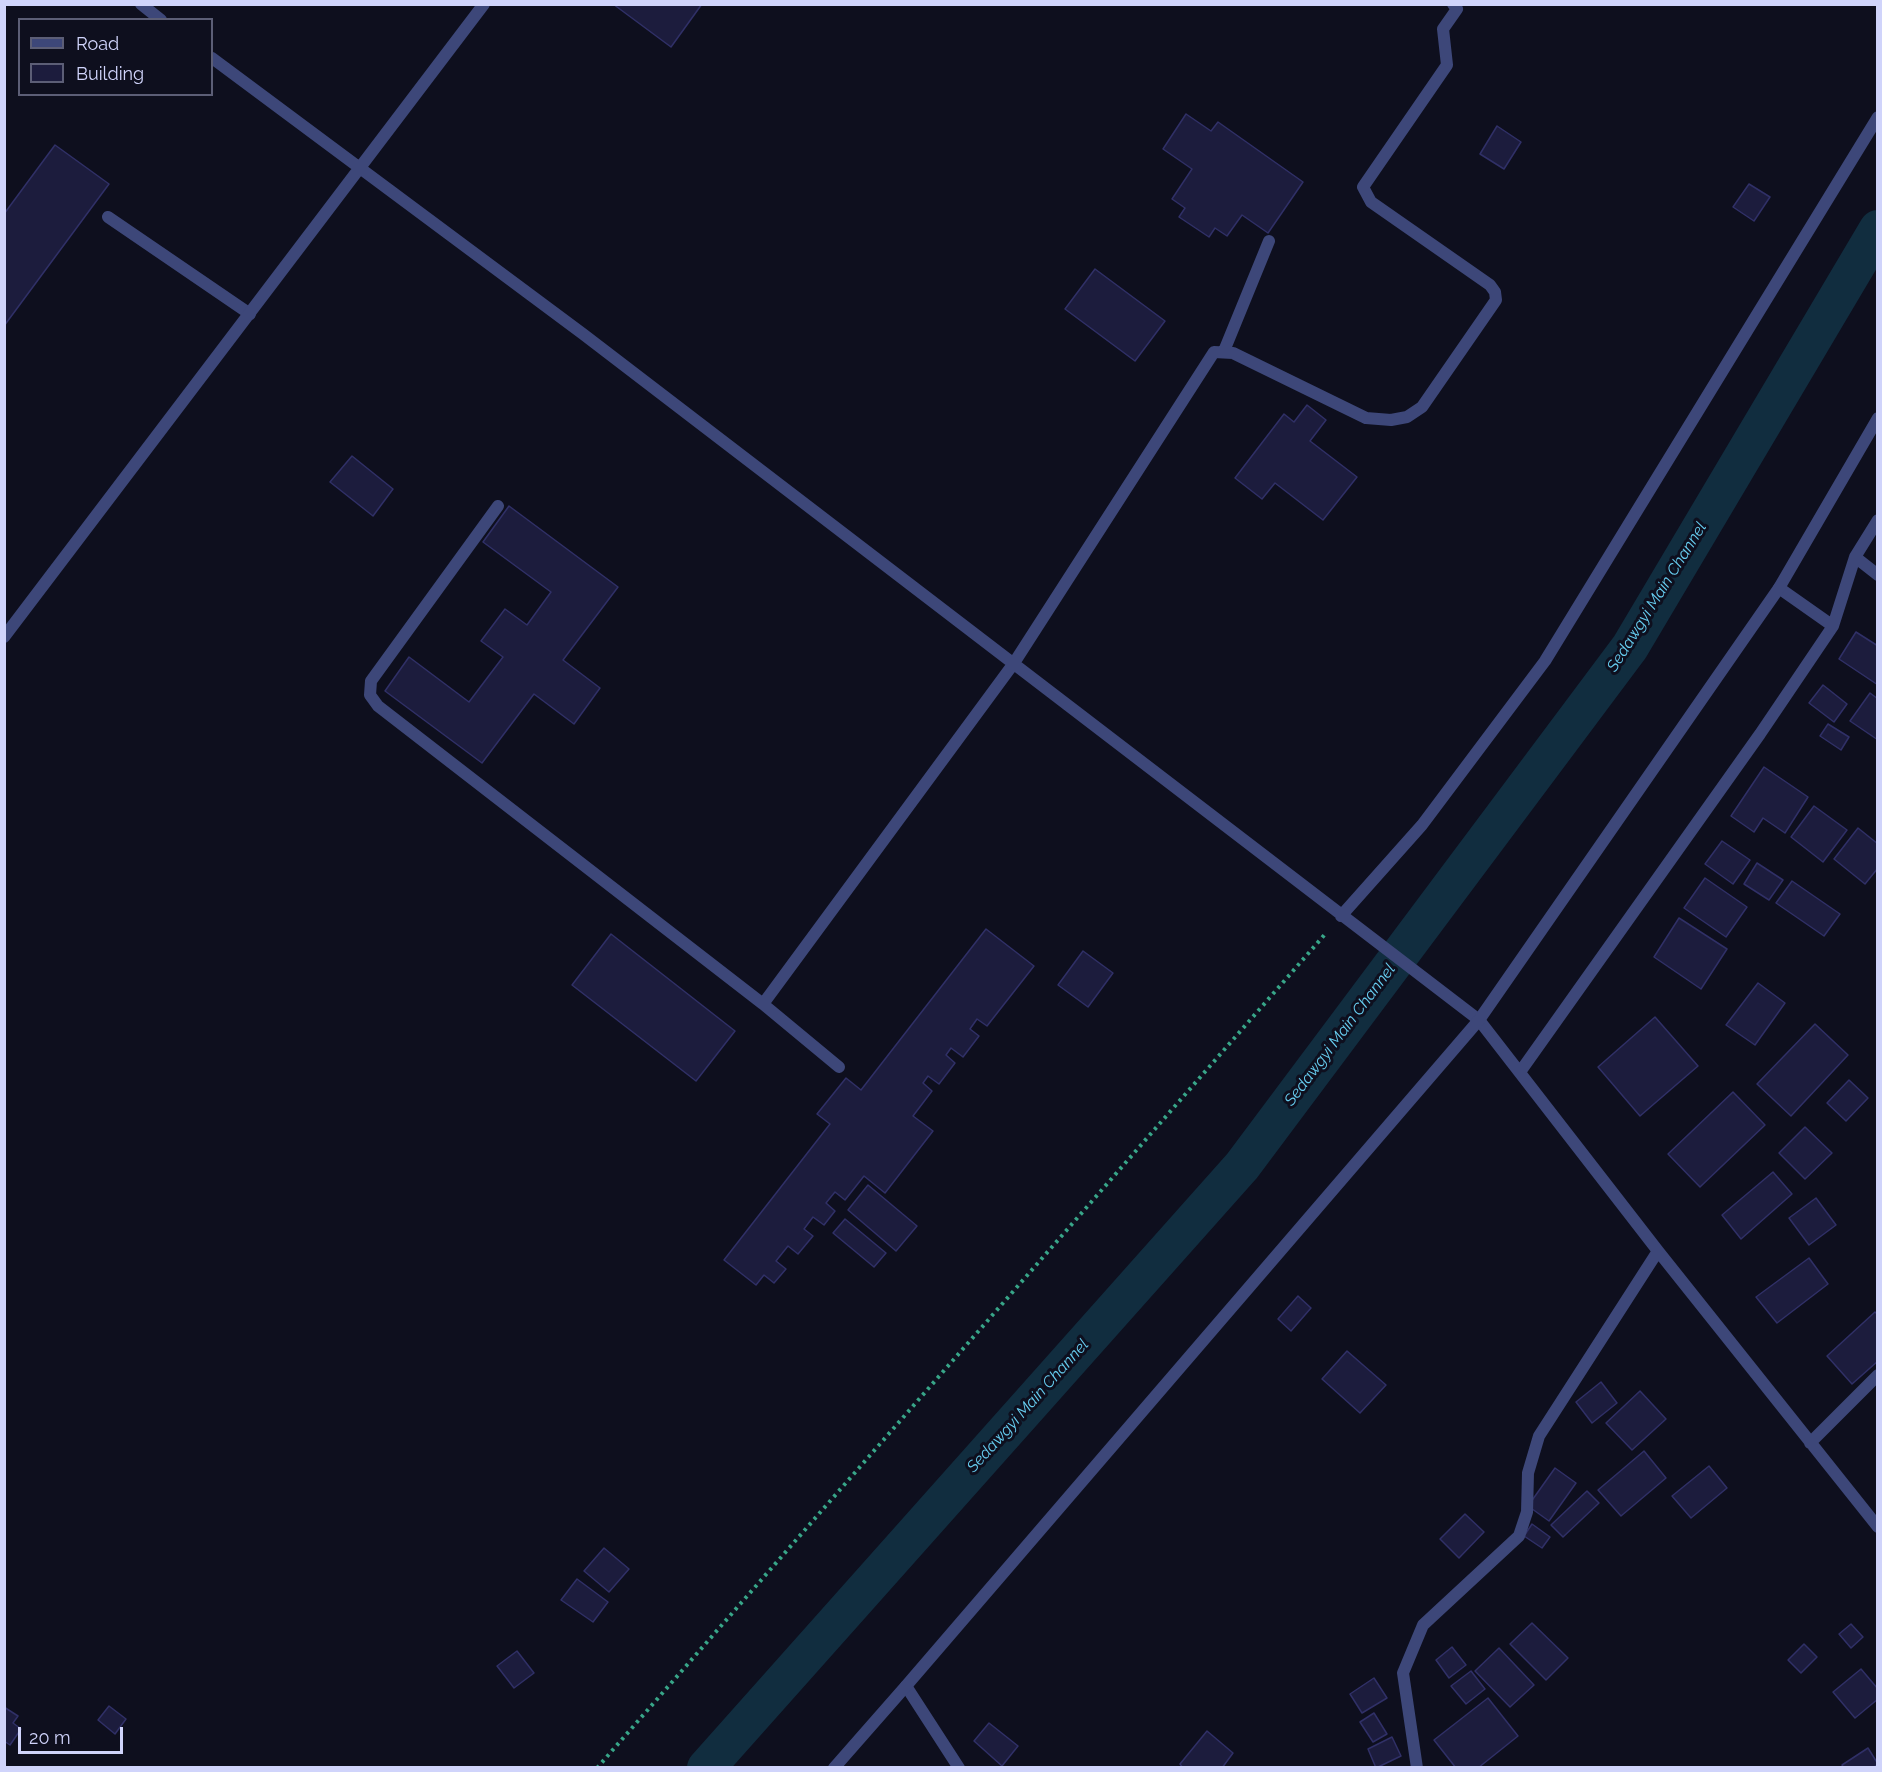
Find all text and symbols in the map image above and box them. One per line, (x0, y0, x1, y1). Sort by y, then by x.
legend (18, 18, 213, 96)
text: Road (76, 33, 119, 54)
text: Building (76, 63, 144, 84)
water label: Sedawgyi Main Channel (1603, 519, 1711, 675)
water label: Sedawgyi Main Channel (1280, 960, 1400, 1110)
water label: Sedawgyi Main Channel (963, 1335, 1093, 1477)
scale bar (21, 1715, 126, 1753)
text: 20 m (29, 1727, 71, 1748)

